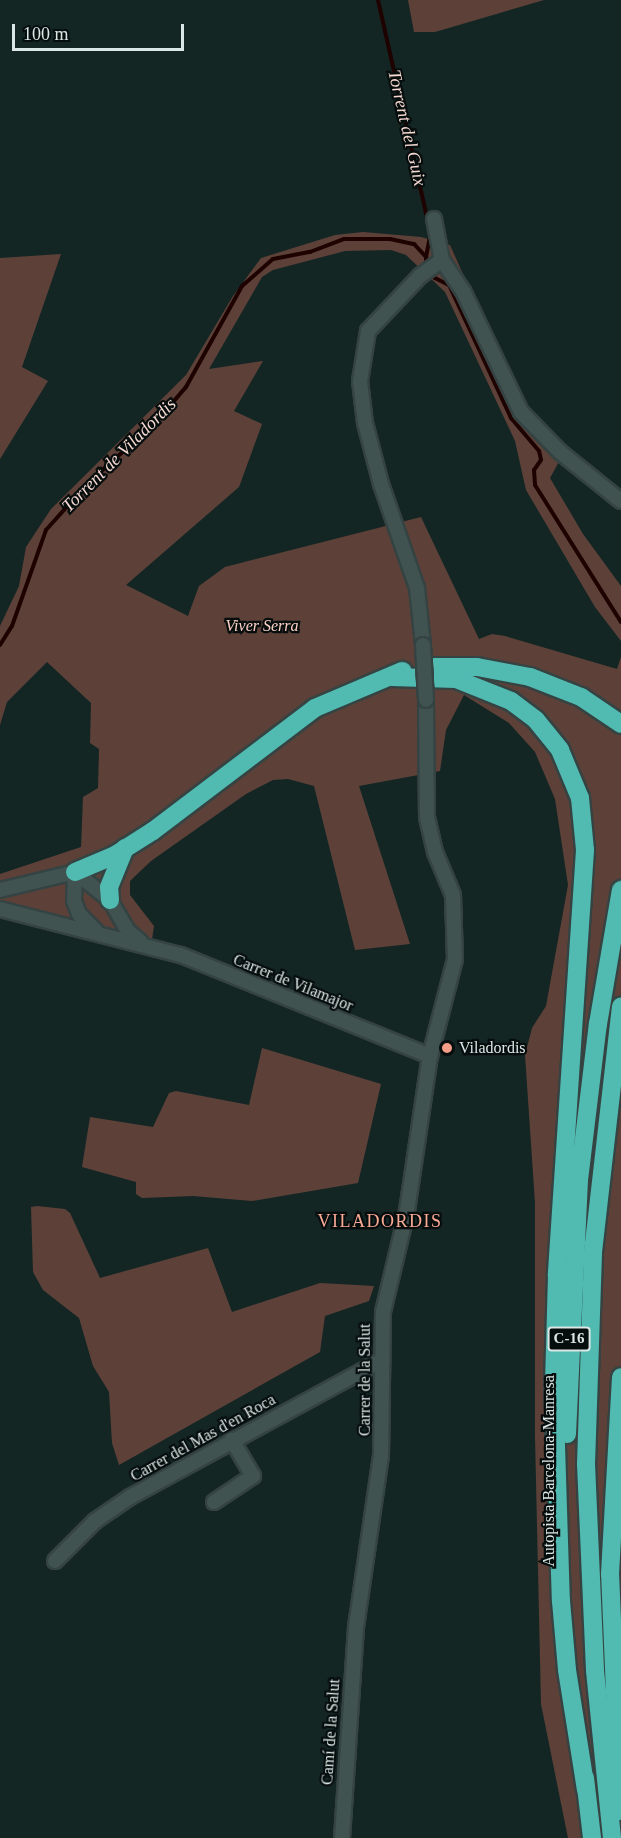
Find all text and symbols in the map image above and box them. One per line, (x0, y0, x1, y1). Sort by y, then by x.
scale bar (15, 12, 188, 50)
text: 100 m (23, 24, 69, 44)
water label: Torrent del Guix (383, 68, 431, 188)
water label: Torrent de Viladordis (57, 393, 181, 517)
park label: Viver Serra (225, 616, 299, 636)
street label: Carrer de Vilamajor (230, 950, 356, 1016)
place label: Viladordis (459, 1038, 526, 1058)
marker: Viladordis (440, 1041, 454, 1055)
district label: VILADORDIS (318, 1210, 442, 1232)
street label: Carrer de la Salut (355, 1324, 375, 1436)
road number: C-16 (546, 1327, 592, 1351)
street label: Autopista Barcelona-Manresa (539, 1375, 559, 1567)
street label: Carrer del Mas d'en Roca (127, 1390, 279, 1486)
street label: Camí de la Salut (318, 1678, 344, 1786)

